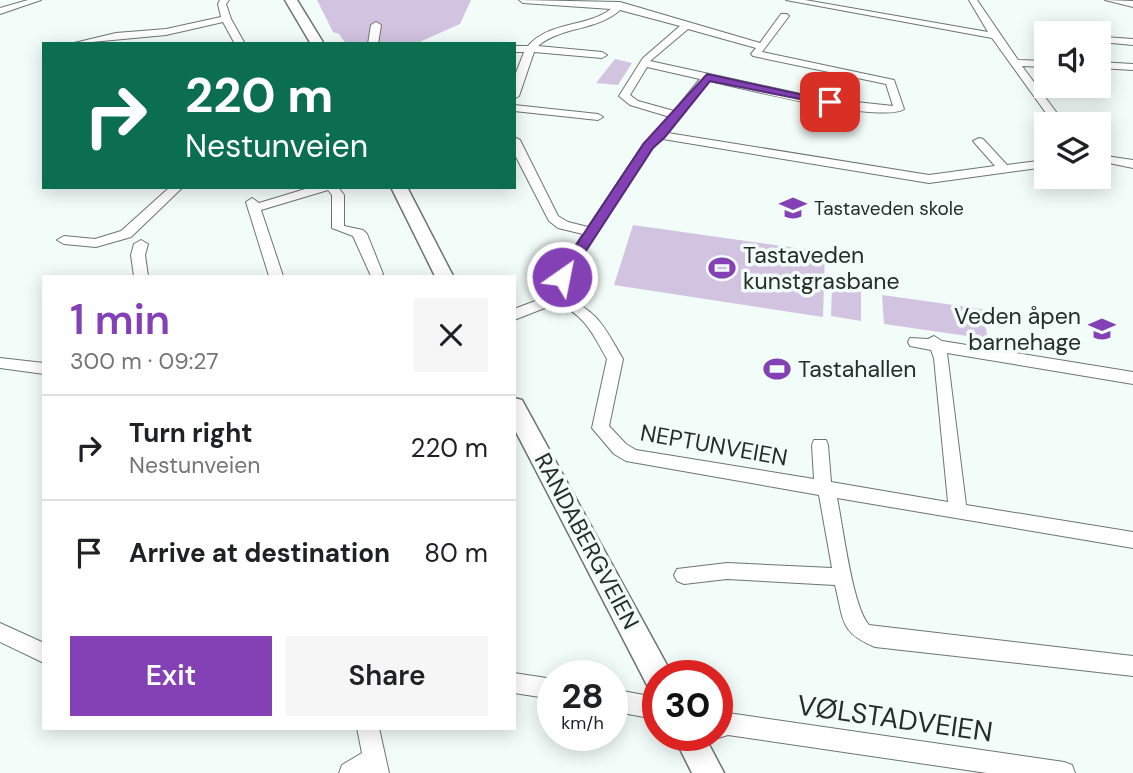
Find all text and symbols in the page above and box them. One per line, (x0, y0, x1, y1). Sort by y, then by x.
map controls (1034, 21, 1111, 189)
button: sound (1034, 21, 1111, 98)
text: 220 m (185, 63, 333, 127)
icon: right (70, 70, 161, 161)
pin (800, 72, 860, 132)
icon: arrive (811, 83, 849, 121)
button: layers (1034, 112, 1111, 189)
text: Nestunveien (185, 125, 368, 167)
school or university icon: Tastaveden skole (778, 193, 808, 223)
place label: Tastaveden skole (814, 196, 964, 221)
position arrow (525, 240, 599, 314)
place label: Tastaveden kunstgrasbane (743, 240, 900, 296)
sports icon: Tastaveden kunstgrasbane (707, 253, 737, 283)
text: 1 min (70, 292, 170, 347)
button: close (414, 298, 488, 372)
place label: Veden åpen barnehage (954, 301, 1081, 357)
school or university icon: Veden åpen barnehage (1087, 314, 1117, 344)
text: 300 m · 09:27 (70, 346, 218, 376)
sports icon: Tastahallen (762, 354, 792, 384)
place label: Tastahallen (798, 354, 917, 384)
text: Turn right (129, 416, 253, 450)
street label: NEPTUNVEIEN (638, 417, 790, 473)
icon: right (70, 429, 108, 467)
text: 220 m (410, 431, 488, 465)
street label: RANDABERGVEIEN (528, 448, 646, 634)
text: Nestunveien (129, 450, 261, 480)
icon: arrive (70, 534, 108, 572)
text: Arrive at destination (129, 536, 390, 570)
text: 80 m (424, 536, 488, 570)
button: Exit (70, 636, 272, 716)
button: Share (286, 636, 488, 716)
speed limit sign: 30 (642, 660, 733, 751)
text: 28 (561, 673, 604, 719)
street label: VØLSTADVEIEN (795, 686, 995, 751)
text: km/h (561, 711, 604, 735)

